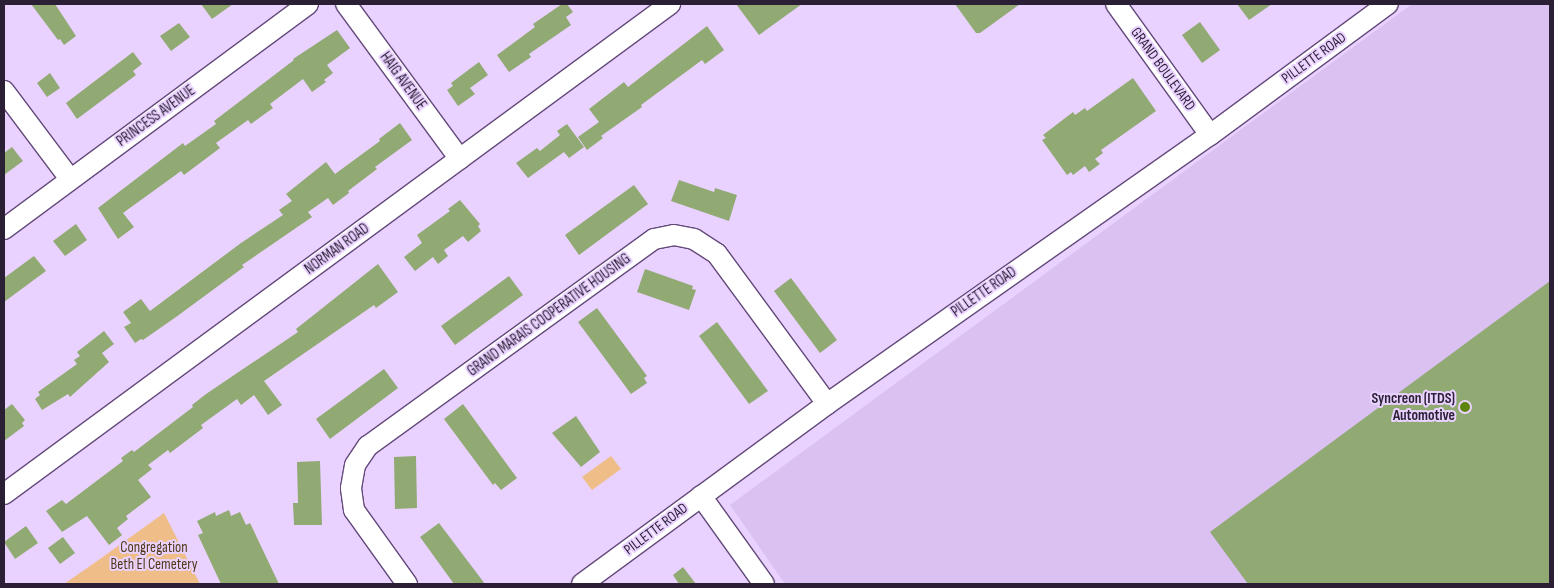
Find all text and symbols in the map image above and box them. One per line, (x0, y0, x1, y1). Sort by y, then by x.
street label: GRAND BOULEVARD (1127, 24, 1199, 114)
street label: PILLETTE ROAD (1278, 29, 1350, 87)
street label: HAIG AVENUE (376, 49, 430, 113)
street label: PRINCESS AVENUE (113, 82, 199, 150)
street label: NORMAN ROAD (301, 220, 373, 278)
street label: GRAND MARAIS COOPERATIVE HOUSING (464, 250, 634, 380)
street label: PILLETTE ROAD (948, 263, 1020, 321)
place label: Syncreon (ITDS) Automotive (1371, 389, 1455, 424)
marker: Syncreon (ITDS) Automotive (1459, 401, 1471, 413)
street label: PILLETTE ROAD (620, 499, 692, 559)
park label: Congregation Beth El Cemetery (111, 538, 197, 573)

